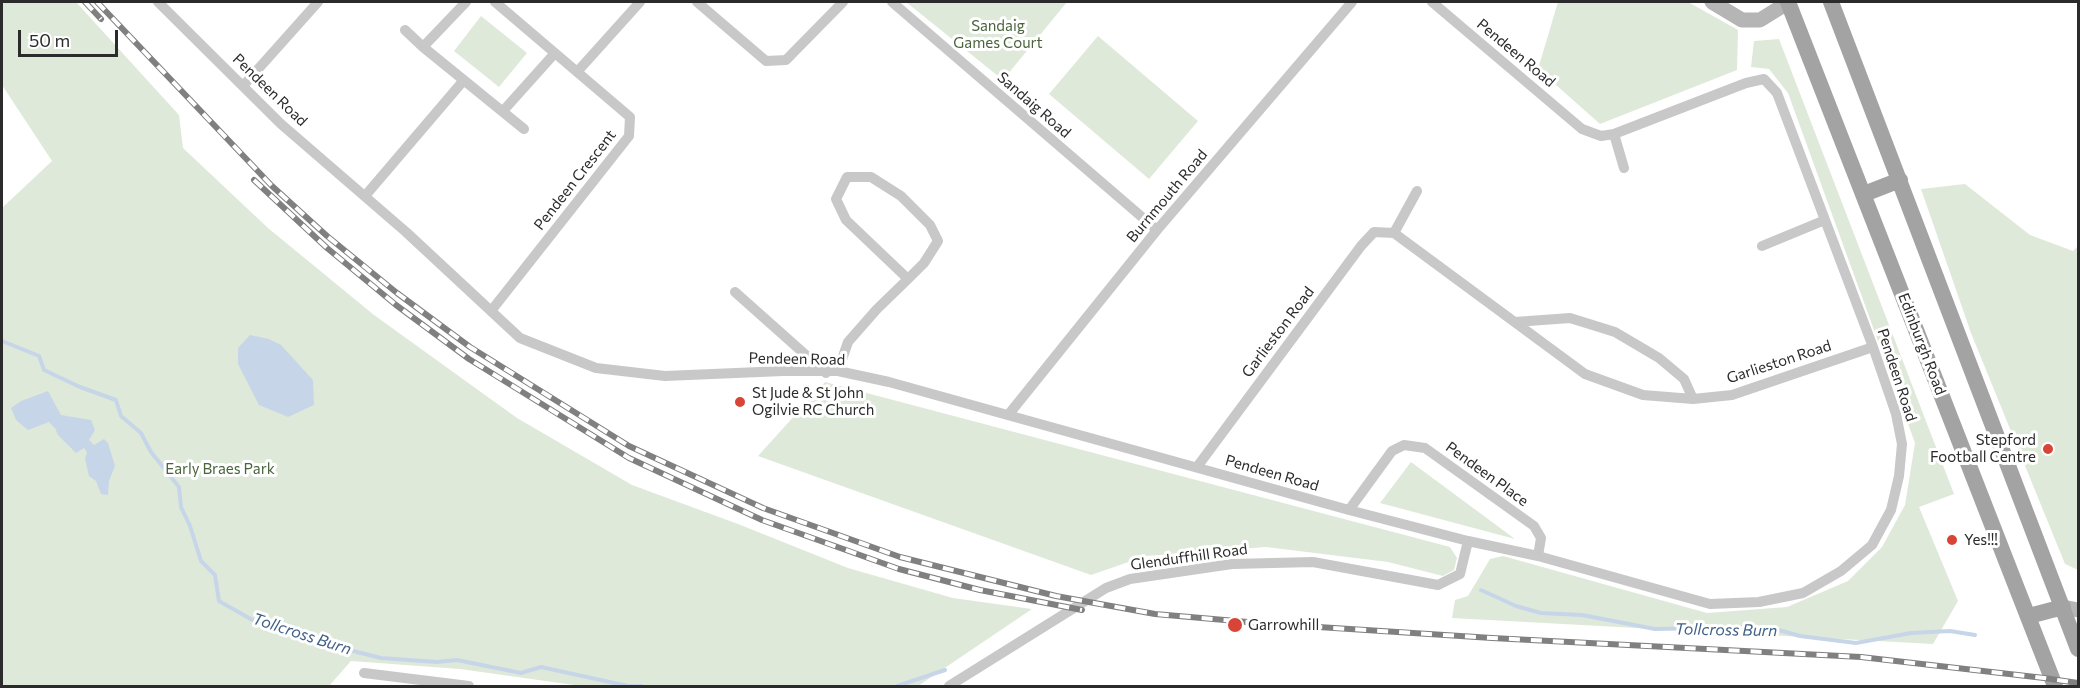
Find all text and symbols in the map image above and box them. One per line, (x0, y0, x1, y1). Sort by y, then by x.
street label: Pendeen Road (1473, 15, 1559, 91)
park label: Sandaig Games Court (953, 17, 1043, 52)
scale bar (21, 18, 122, 56)
text: 50 m (29, 29, 70, 51)
street label: Pendeen Road (229, 50, 311, 130)
street label: Sandaig Road (994, 68, 1074, 142)
street label: Pendeen Crescent (530, 126, 620, 234)
street label: Burnmouth Road (1123, 146, 1211, 246)
street label: Garlieston Road (1238, 283, 1318, 381)
street label: Edinburgh Road (1894, 290, 1950, 398)
street label: Pendeen Road (1874, 326, 1920, 424)
street label: Garlieston Road (1725, 337, 1833, 387)
street label: Pendeen Road (749, 349, 845, 369)
place label: St Jude & St John Ogilvie RC Church (752, 384, 874, 419)
marker: St Jude & St John Ogilvie RC Church (733, 395, 747, 409)
place label: Stepford Football Centre (1930, 431, 2036, 466)
street label: Pendeen Place (1442, 438, 1532, 510)
marker: Stepford Football Centre (2041, 442, 2055, 456)
street label: Pendeen Road (1223, 451, 1321, 495)
park label: Early Braes Park (165, 460, 275, 478)
place label: Yes!!! (1964, 531, 1998, 549)
marker: Yes!!! (1945, 533, 1959, 547)
street label: Glenduffhill Road (1129, 540, 1249, 574)
water label: Tollcross Burn (250, 609, 354, 659)
marker: Garrowhill (1226, 616, 1244, 634)
place label: Garrowhill (1248, 616, 1319, 634)
water label: Tollcross Burn (1675, 620, 1777, 640)

